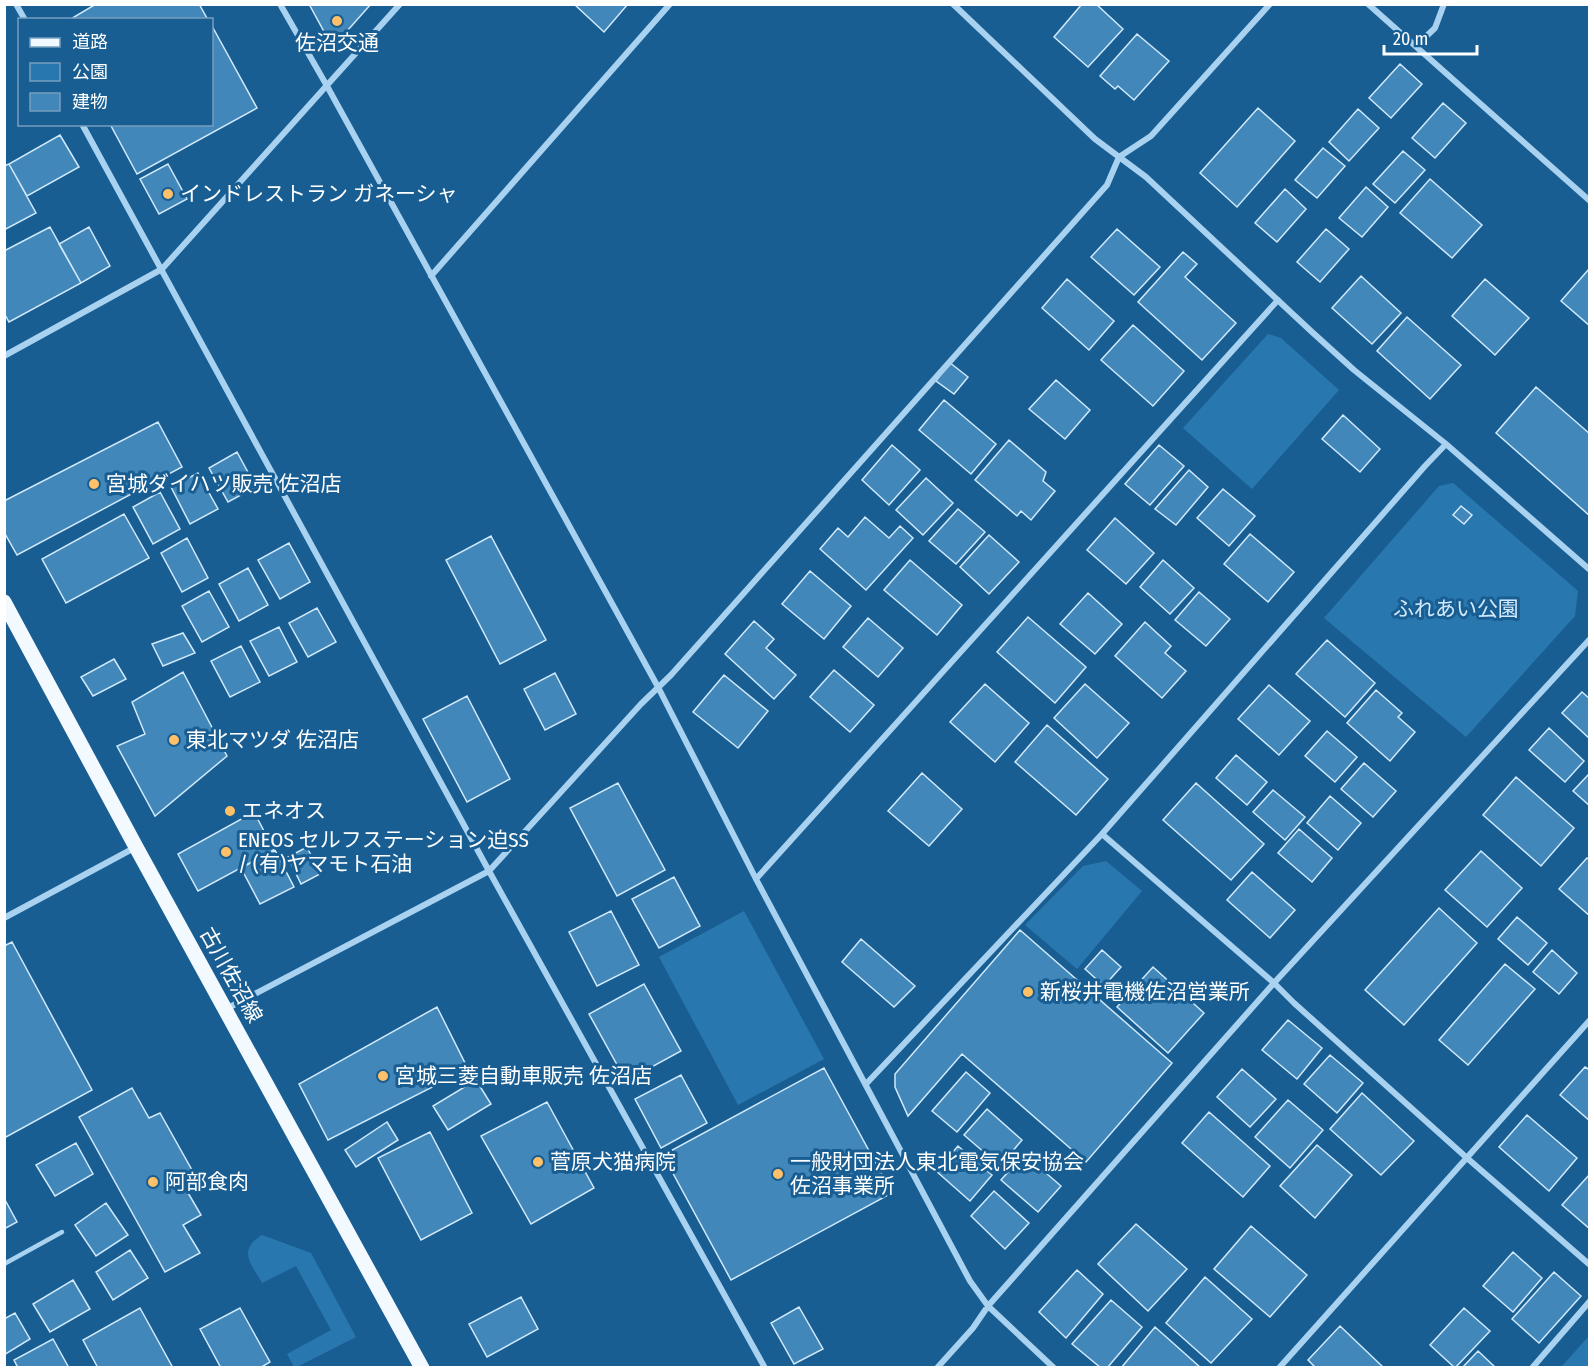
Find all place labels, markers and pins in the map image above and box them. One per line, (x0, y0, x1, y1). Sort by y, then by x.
marker: 佐沼交通 (330, 14, 344, 28)
place label: 佐沼交通 (295, 30, 379, 56)
place label: インドレストラン ガネーシャ (180, 181, 458, 207)
marker: インドレストラン ガネーシャ (161, 187, 175, 201)
place label: 宮城ダイハツ販売 佐沼店 (106, 471, 342, 497)
marker: 宮城ダイハツ販売 佐沼店 (87, 477, 101, 491)
place label: 東北マツダ 佐沼店 (186, 727, 359, 753)
marker: 東北マツダ 佐沼店 (167, 733, 181, 747)
place label: エネオス (242, 798, 326, 824)
marker: エネオス (223, 804, 237, 818)
place label: ENEOS セルフステーション迫SS / (有)ヤマモト石油 (238, 827, 529, 877)
marker: ENEOS セルフステーション迫SS / (有)ヤマモト石油 (219, 845, 233, 859)
place label: 新桜井電機佐沼営業所 (1040, 979, 1250, 1005)
marker: 新桜井電機佐沼営業所 (1021, 985, 1035, 999)
place label: 宮城三菱自動車販売 佐沼店 (395, 1063, 652, 1089)
marker: 宮城三菱自動車販売 佐沼店 (376, 1069, 390, 1083)
place label: 菅原犬猫病院 (550, 1149, 676, 1175)
place label: 一般財団法人東北電気保安協会 佐沼事業所 (790, 1149, 1084, 1199)
marker: 菅原犬猫病院 (531, 1155, 545, 1169)
marker: 一般財団法人東北電気保安協会 佐沼事業所 (771, 1167, 785, 1181)
place label: 阿部食肉 (165, 1169, 249, 1195)
marker: 阿部食肉 (146, 1175, 160, 1189)

